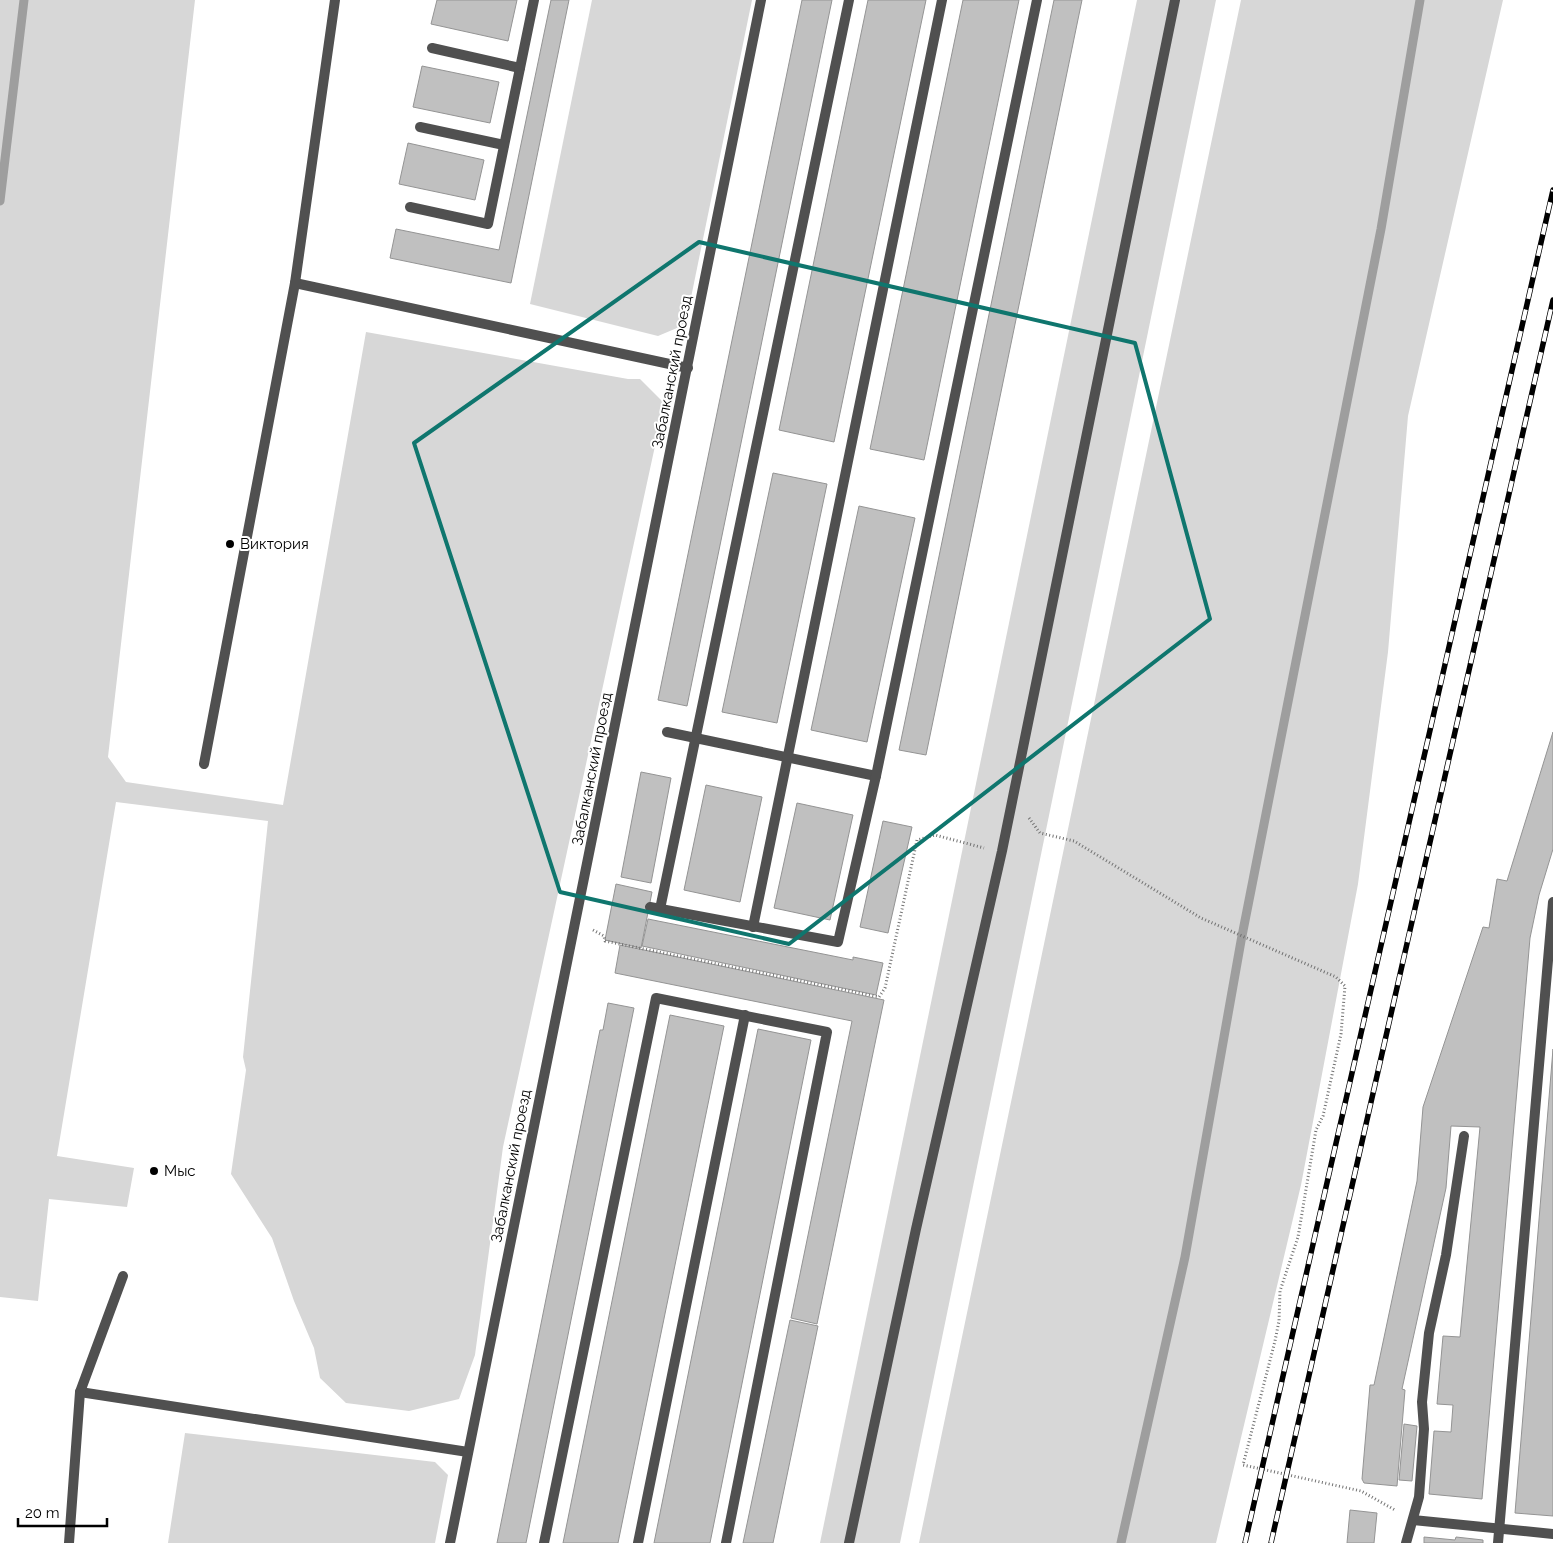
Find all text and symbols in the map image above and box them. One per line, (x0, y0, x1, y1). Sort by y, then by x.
street label: Забалканский проезд (648, 294, 696, 450)
place label: Виктория (240, 535, 309, 553)
marker: Виктория (224, 538, 236, 550)
street label: Забалканский проезд (568, 691, 616, 847)
street label: Забалканский проезд (487, 1088, 535, 1244)
place label: Мыс (164, 1162, 196, 1180)
marker: Мыс (148, 1165, 160, 1177)
scale bar (18, 1496, 106, 1528)
text: 20 m (25, 1504, 60, 1522)

